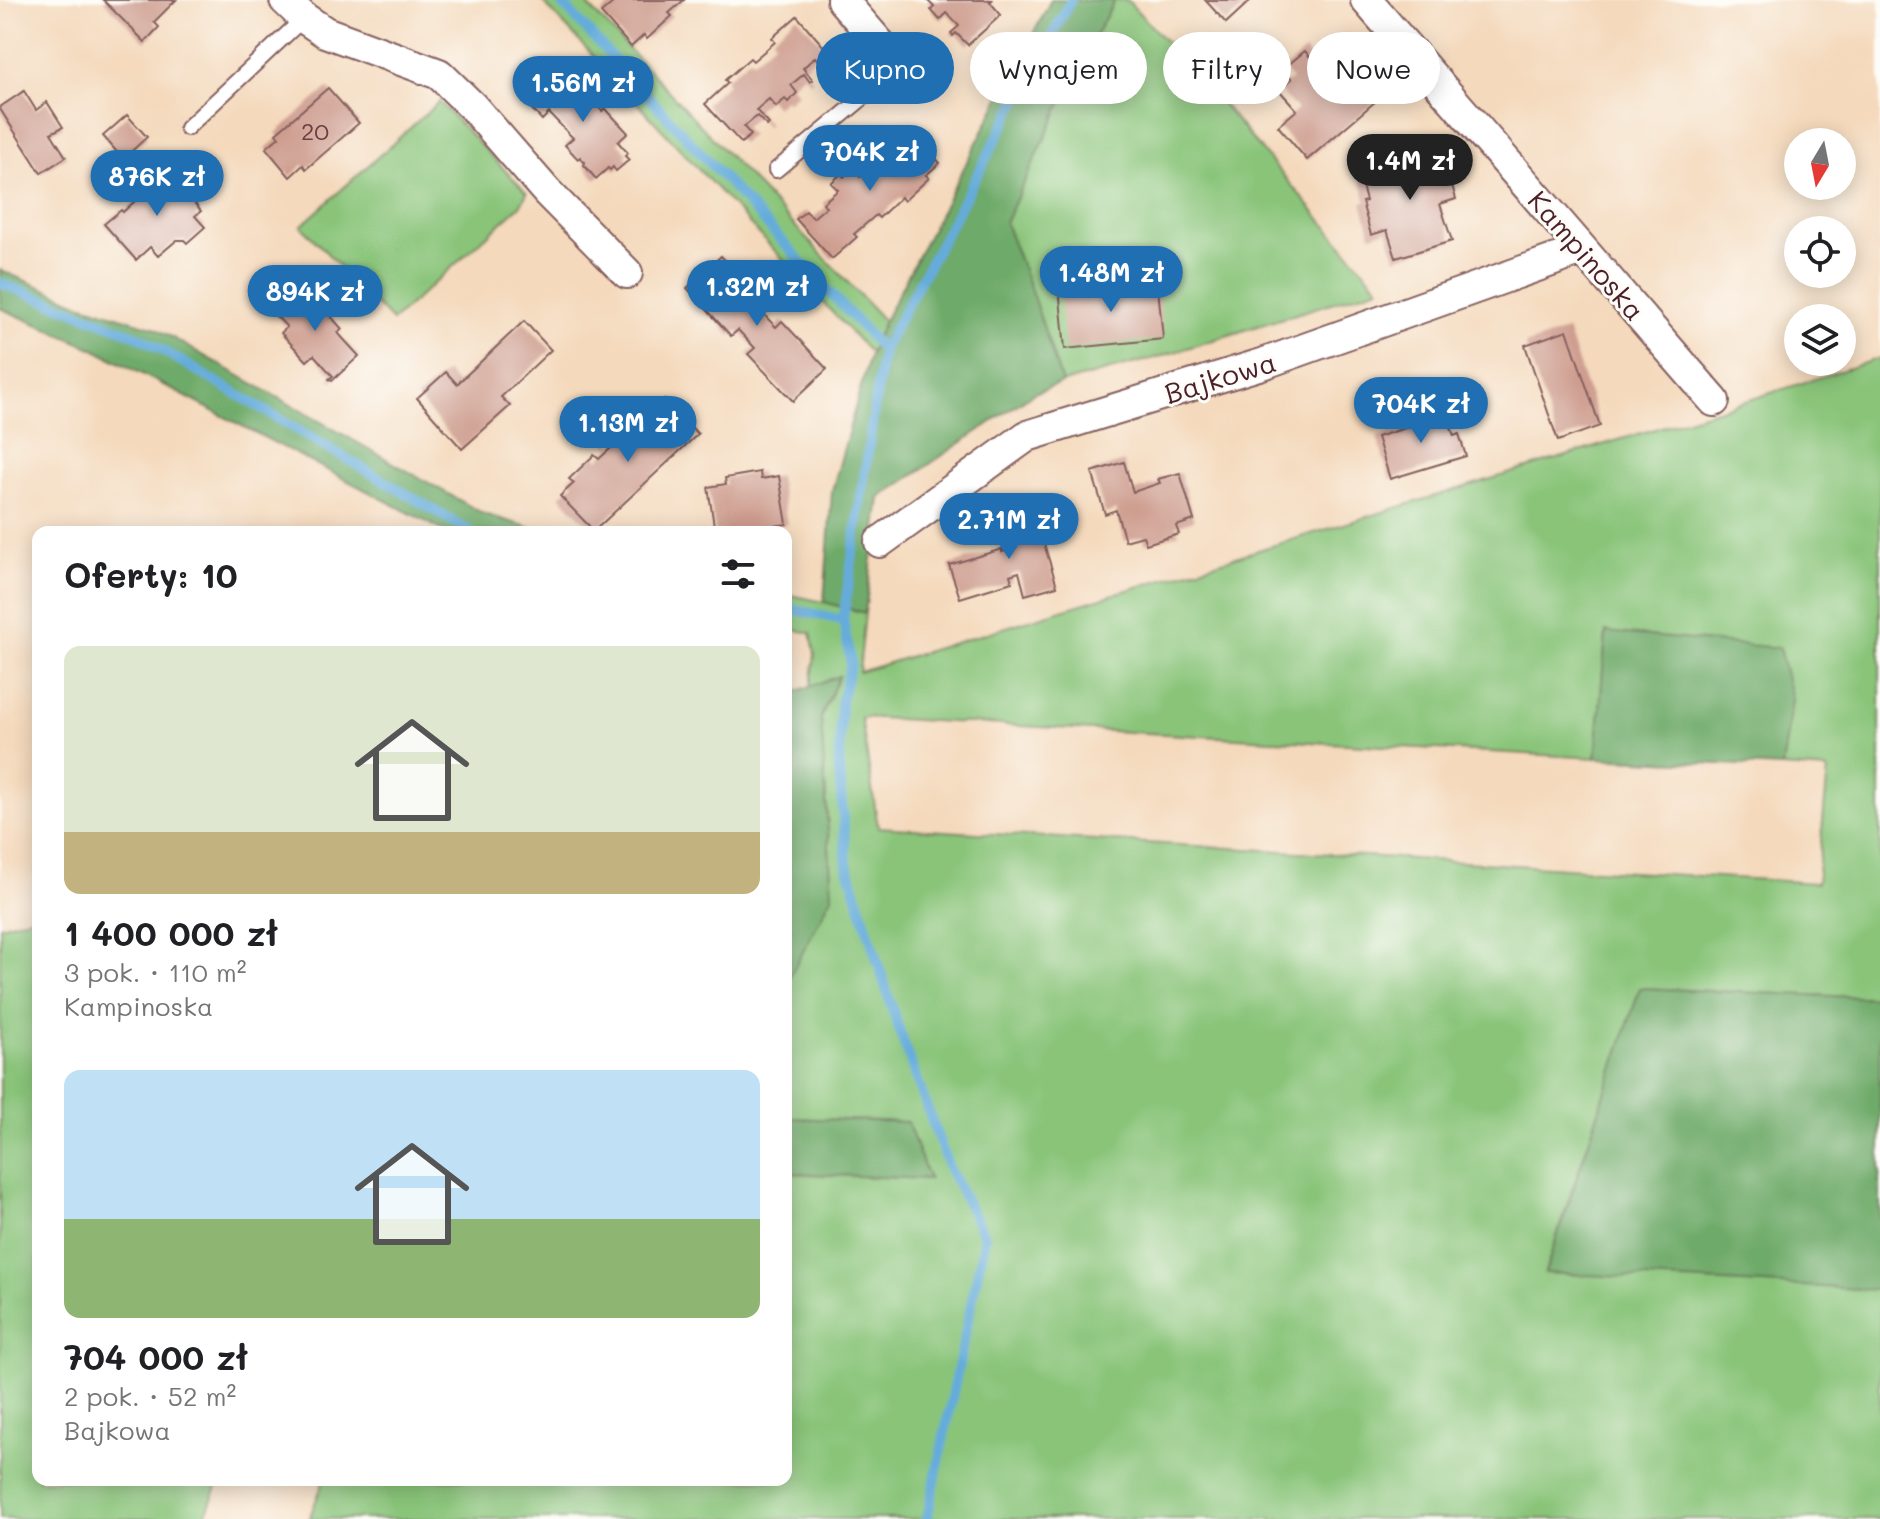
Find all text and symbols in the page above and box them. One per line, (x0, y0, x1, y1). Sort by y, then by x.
chip: Kupno (816, 32, 954, 104)
chip: Wynajem (970, 32, 1147, 104)
chip: Filtry (1163, 32, 1291, 104)
chip: Nowe (1307, 32, 1440, 104)
pin: 1.56M zł (500, 56, 666, 124)
text: 1.56M zł (531, 65, 635, 99)
house number: 20 (301, 115, 329, 146)
pin: 704K zł (796, 125, 944, 193)
north arrow (1784, 128, 1856, 200)
map controls (1784, 128, 1856, 376)
text: 704K zł (821, 134, 919, 168)
pin: 1.4M zł (1336, 134, 1484, 202)
text: 1.4M zł (1365, 143, 1455, 177)
pin: 876K zł (83, 150, 231, 218)
text: 876K zł (109, 159, 205, 193)
street label: Kampinoska (1521, 183, 1653, 327)
button: locate (1784, 216, 1856, 288)
pin: 1.48M zł (1028, 246, 1194, 314)
text: 1.48M zł (1058, 255, 1164, 289)
pin: 1.32M zł (674, 260, 840, 328)
pin: 894K zł (241, 265, 389, 333)
text: 1.32M zł (705, 269, 809, 303)
text: 894K zł (266, 274, 364, 308)
button: layers (1784, 304, 1856, 376)
street label: Bajkowa (1160, 343, 1280, 411)
pin: 704K zł (1347, 377, 1495, 445)
text: 704K zł (1372, 386, 1470, 420)
pin: 1.13M zł (545, 396, 711, 464)
text: 1.13M zł (577, 405, 679, 439)
pin: 2.71M zł (926, 493, 1092, 561)
text: 2.71M zł (958, 502, 1060, 536)
text: Oferty: 10 (64, 552, 238, 597)
icon: filters (716, 552, 760, 596)
icon: home (340, 698, 484, 842)
text: 1 400 000 zł (64, 910, 278, 955)
text: 3 pok. · 110 m² (64, 955, 247, 989)
text: Kampinoska (64, 989, 213, 1023)
icon: home (340, 1122, 484, 1266)
text: 704 000 zł (64, 1334, 248, 1379)
text: 2 pok. · 52 m² (64, 1379, 236, 1413)
text: Bajkowa (64, 1413, 171, 1447)

